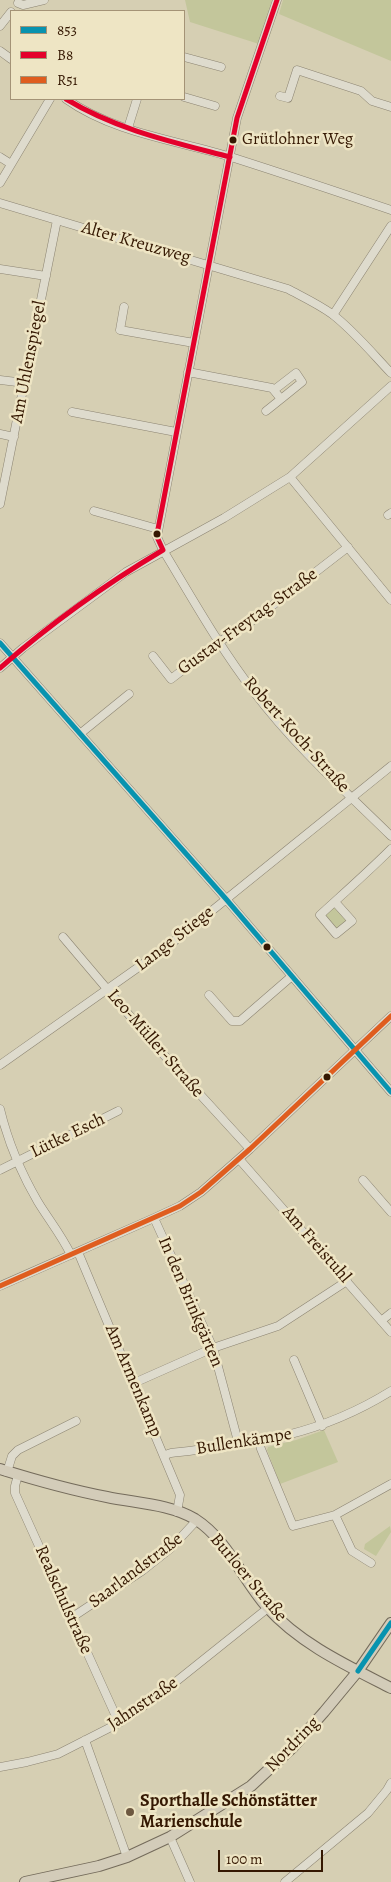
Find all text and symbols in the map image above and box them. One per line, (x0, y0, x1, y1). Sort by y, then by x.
legend (10, 10, 185, 100)
text: 853 (57, 20, 77, 40)
text: B8 (57, 45, 73, 65)
text: R51 (57, 70, 78, 90)
place label: Grütlohner Weg (242, 130, 353, 150)
marker: Grütlohner Weg (228, 135, 238, 145)
street label: Alter Kreuzweg (79, 217, 193, 269)
street label: Am Uhlenspiegel (7, 299, 51, 425)
unlabelled marker (152, 529, 162, 539)
street label: Gustav-Freytag-Straße (174, 564, 322, 680)
street label: Robert-Koch-Straße (238, 672, 354, 798)
street label: Lange Stiege (131, 902, 219, 976)
unlabelled marker (262, 942, 272, 952)
street label: Leo-Müller-Straße (102, 985, 208, 1103)
unlabelled marker (322, 1072, 332, 1082)
street label: Lütke Esch (27, 1109, 109, 1163)
street label: Am Freistuhl (277, 1202, 355, 1288)
street label: In den Brinkgärten (153, 1233, 227, 1371)
street label: Am Armenkamp (100, 1322, 166, 1440)
street label: Bullenkämpe (195, 1424, 293, 1460)
street label: Saarlandstraße (85, 1529, 187, 1613)
street label: Burloer Straße (205, 1529, 291, 1627)
street label: Realschulstraße (29, 1542, 97, 1658)
street label: Jahnstraße (104, 1673, 182, 1735)
street label: Nordring (261, 1713, 325, 1777)
place label: Sporthalle Schönstätter Marienschule (140, 1791, 317, 1834)
marker: Sporthalle Schönstätter Marienschule (124, 1806, 136, 1818)
scale bar (221, 1840, 326, 1872)
text: 100 m (226, 1849, 263, 1869)

